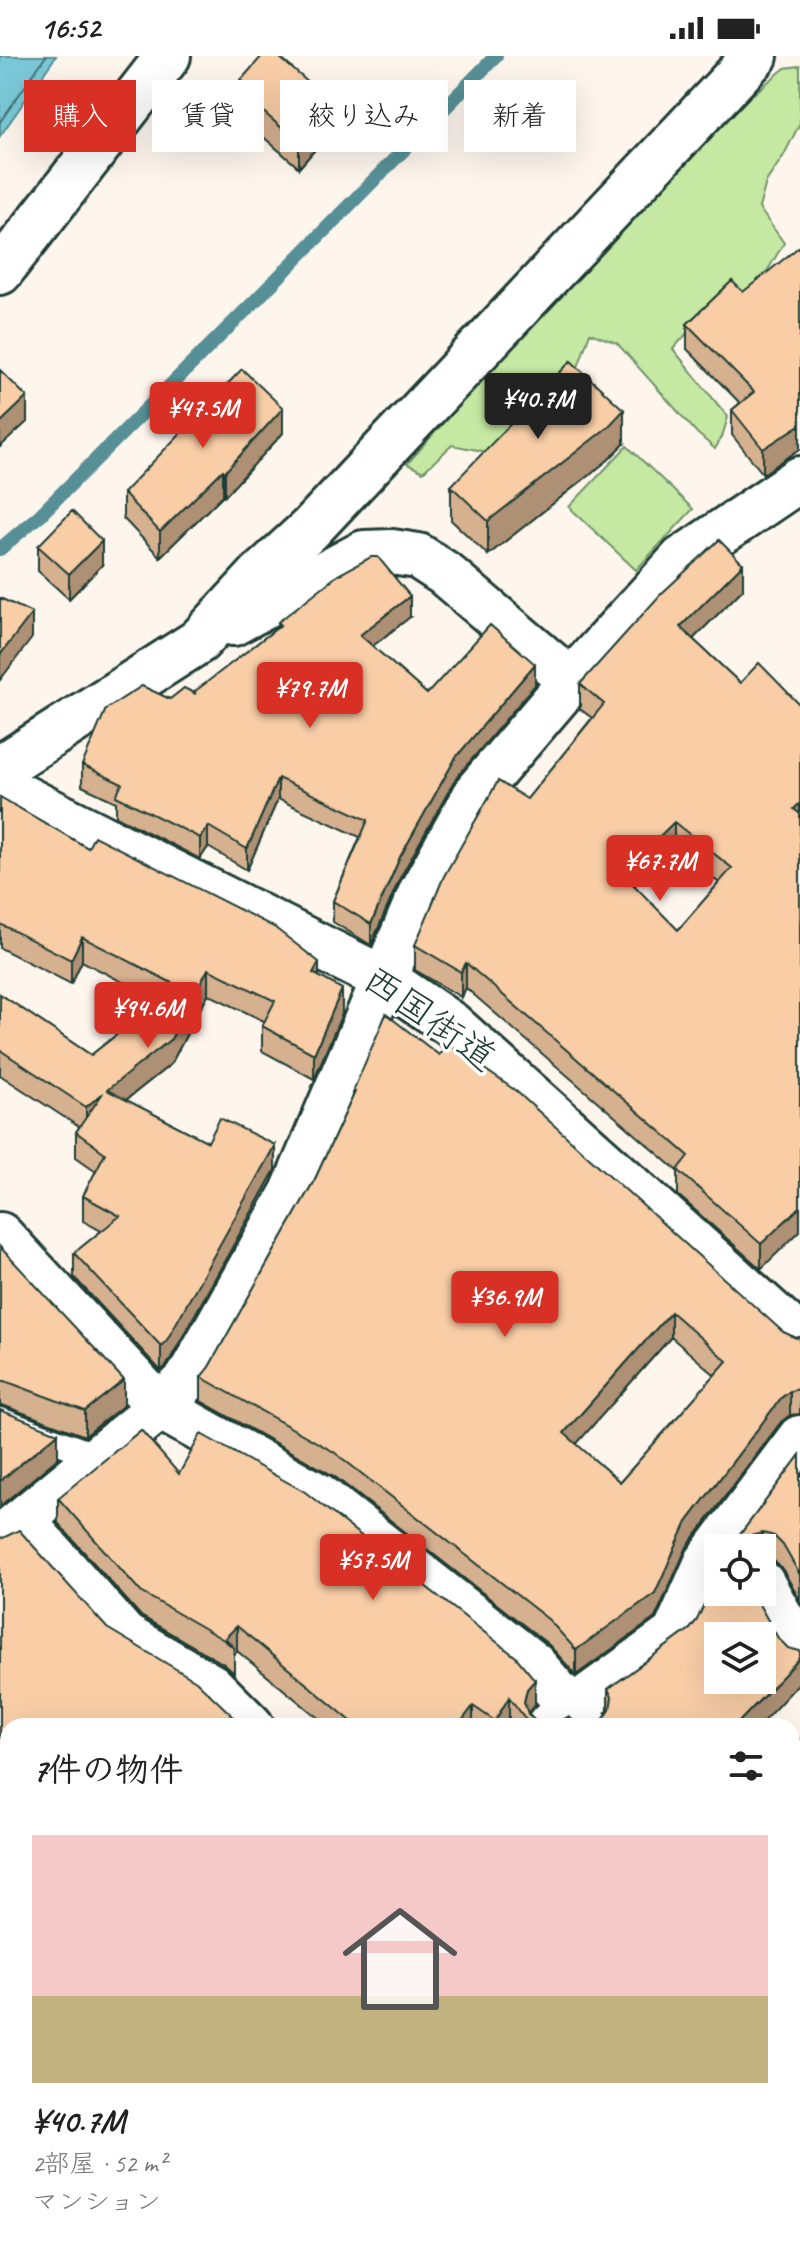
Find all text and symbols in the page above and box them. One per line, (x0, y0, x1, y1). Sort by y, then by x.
text: 16:52 (40, 9, 100, 47)
chip: 購入 (24, 80, 136, 152)
chip: 賃貸 (152, 80, 264, 152)
chip: 絞り込み (280, 80, 448, 152)
chip: 新着 (464, 80, 576, 152)
pin: ¥40.7M (473, 373, 603, 441)
pin: ¥47.5M (138, 382, 268, 450)
text: ¥40.7M (503, 382, 573, 415)
text: ¥47.5M (168, 391, 238, 424)
pin: ¥79.7M (245, 662, 375, 730)
text: ¥79.7M (275, 671, 345, 704)
pin: ¥67.7M (595, 835, 725, 903)
text: ¥67.7M (624, 844, 696, 877)
street label: 西国街道 (354, 956, 505, 1081)
pin: ¥94.6M (83, 982, 213, 1050)
text: ¥94.6M (112, 991, 184, 1024)
pin: ¥36.9M (440, 1271, 570, 1339)
text: ¥36.9M (469, 1280, 541, 1313)
pin: ¥57.5M (308, 1534, 438, 1602)
map controls (704, 1534, 776, 1694)
button: locate (704, 1534, 776, 1606)
text: ¥57.5M (338, 1543, 408, 1576)
button: layers (704, 1622, 776, 1694)
icon: filters (724, 1744, 768, 1788)
text: 7件の物件 (32, 1748, 183, 1791)
icon: home (328, 1887, 472, 2031)
text: ¥40.7M (32, 2099, 125, 2142)
text: 2部屋 · 52 m² (32, 2147, 166, 2180)
text: マンション (32, 2185, 161, 2218)

